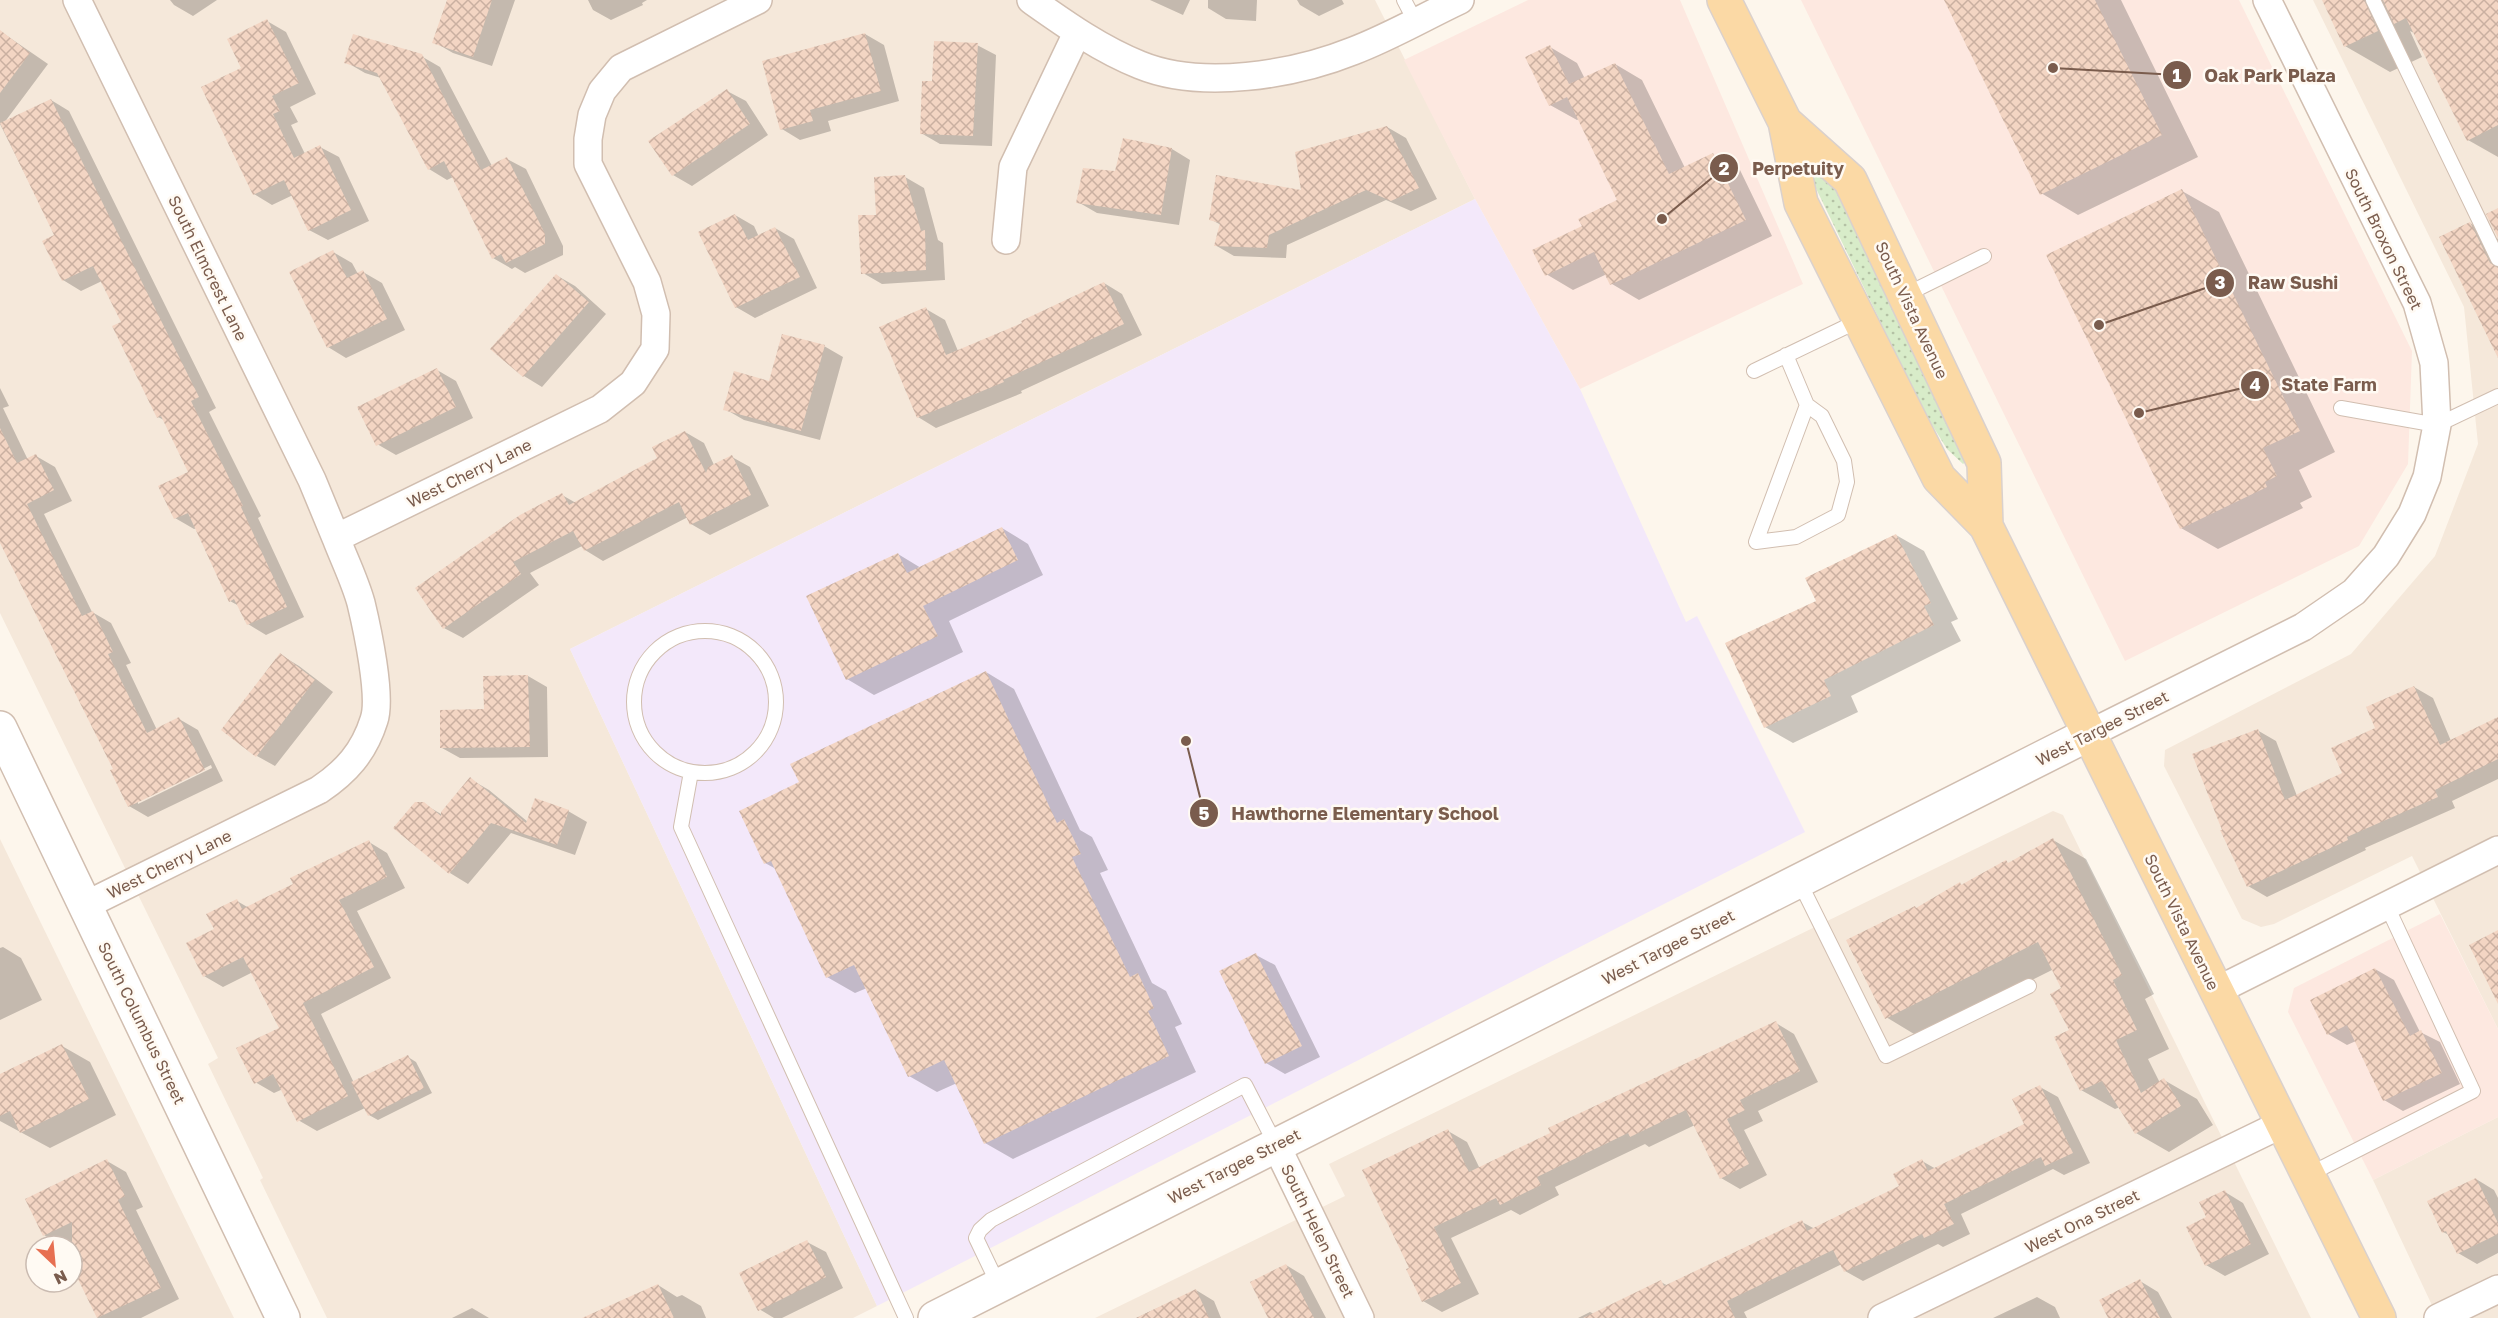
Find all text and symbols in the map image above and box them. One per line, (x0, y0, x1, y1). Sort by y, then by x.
callout: Oak Park Plaza (2162, 57, 2348, 93)
text: 1 (2172, 64, 2182, 86)
text: Oak Park Plaza (2204, 64, 2336, 86)
callout: Perpetuity (1709, 150, 1856, 186)
text: 2 (1719, 157, 1730, 179)
text: Perpetuity (1752, 157, 1844, 179)
street label: South Broxon Street (2341, 165, 2427, 313)
street label: South Elmcrest Lane (164, 192, 252, 344)
street label: South Vista Avenue (1871, 238, 1953, 382)
callout: Raw Sushi (2205, 265, 2350, 301)
text: 3 (2215, 271, 2226, 293)
text: Raw Sushi (2248, 271, 2338, 293)
callout: State Farm (2240, 367, 2389, 403)
text: 4 (2249, 373, 2261, 395)
text: State Farm (2281, 373, 2377, 395)
street label: West Cherry Lane (403, 434, 535, 512)
street label: West Targee Street (2032, 686, 2172, 770)
callout: Hawthorne Elementary School (1189, 795, 1511, 831)
text: 5 (1199, 802, 1210, 824)
text: Hawthorne Elementary School (1231, 802, 1499, 824)
street label: West Cherry Lane (103, 825, 235, 903)
street label: South Vista Avenue (2140, 851, 2224, 993)
street label: West Targee Street (1598, 905, 1738, 989)
street label: South Columbus Street (94, 938, 190, 1108)
street label: West Targee Street (1164, 1124, 1304, 1208)
street label: South Helen Street (1277, 1161, 1359, 1301)
street label: West Ona Street (2021, 1185, 2143, 1257)
north arrow (24, 1234, 84, 1294)
text: N (51, 1266, 70, 1289)

